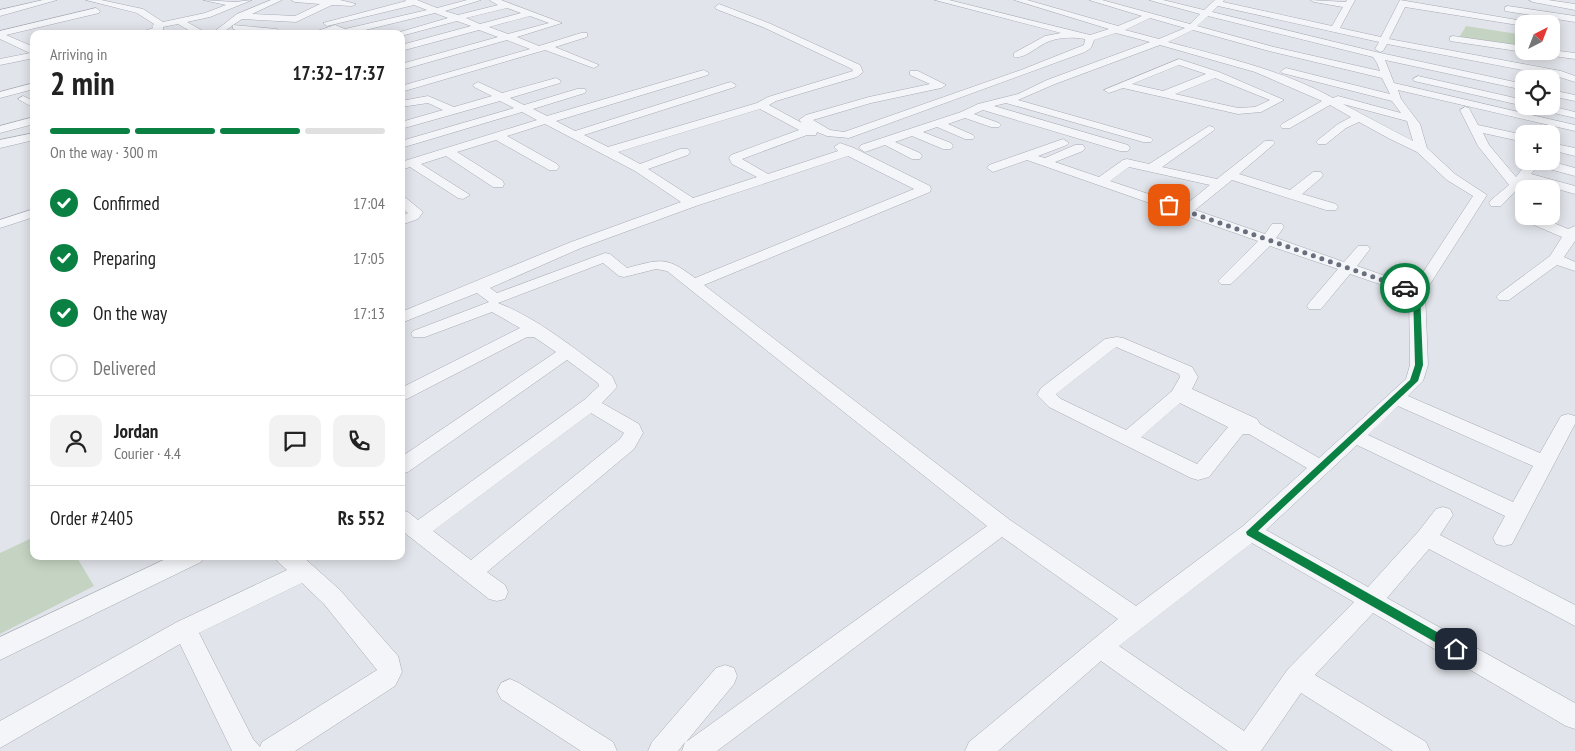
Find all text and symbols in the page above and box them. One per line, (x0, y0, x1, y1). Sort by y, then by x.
north arrow (1515, 15, 1560, 60)
map controls (1515, 15, 1560, 225)
text: Arriving in (50, 44, 107, 64)
text: 17:32–17:37 (292, 61, 385, 85)
text: 2 min (50, 62, 115, 104)
button: locate (1515, 70, 1560, 115)
button: + (1515, 125, 1560, 170)
text: On the way · 300 m (50, 142, 158, 162)
button: − (1515, 180, 1560, 225)
pin (1148, 184, 1190, 226)
icon: check (50, 189, 78, 217)
text: Confirmed (93, 191, 160, 215)
icon: bag (1155, 191, 1183, 219)
text: 17:04 (353, 193, 385, 213)
icon: check (50, 244, 78, 272)
text: Preparing (93, 246, 156, 270)
text: 17:05 (353, 248, 385, 268)
courier (1380, 263, 1430, 313)
icon: car (1391, 274, 1419, 302)
icon: check (50, 299, 78, 327)
text: On the way (93, 301, 167, 325)
text: 17:13 (353, 303, 385, 323)
text: Delivered (93, 356, 156, 380)
button: person (50, 415, 102, 467)
button: chat (269, 415, 321, 467)
button: phone (333, 415, 385, 467)
text: Jordan (114, 419, 158, 443)
text: Courier · 4.4 (114, 443, 181, 463)
text: Order #2405 (50, 506, 134, 530)
text: Rs 552 (338, 506, 385, 530)
pin (1435, 628, 1477, 670)
icon: home (1442, 635, 1470, 663)

